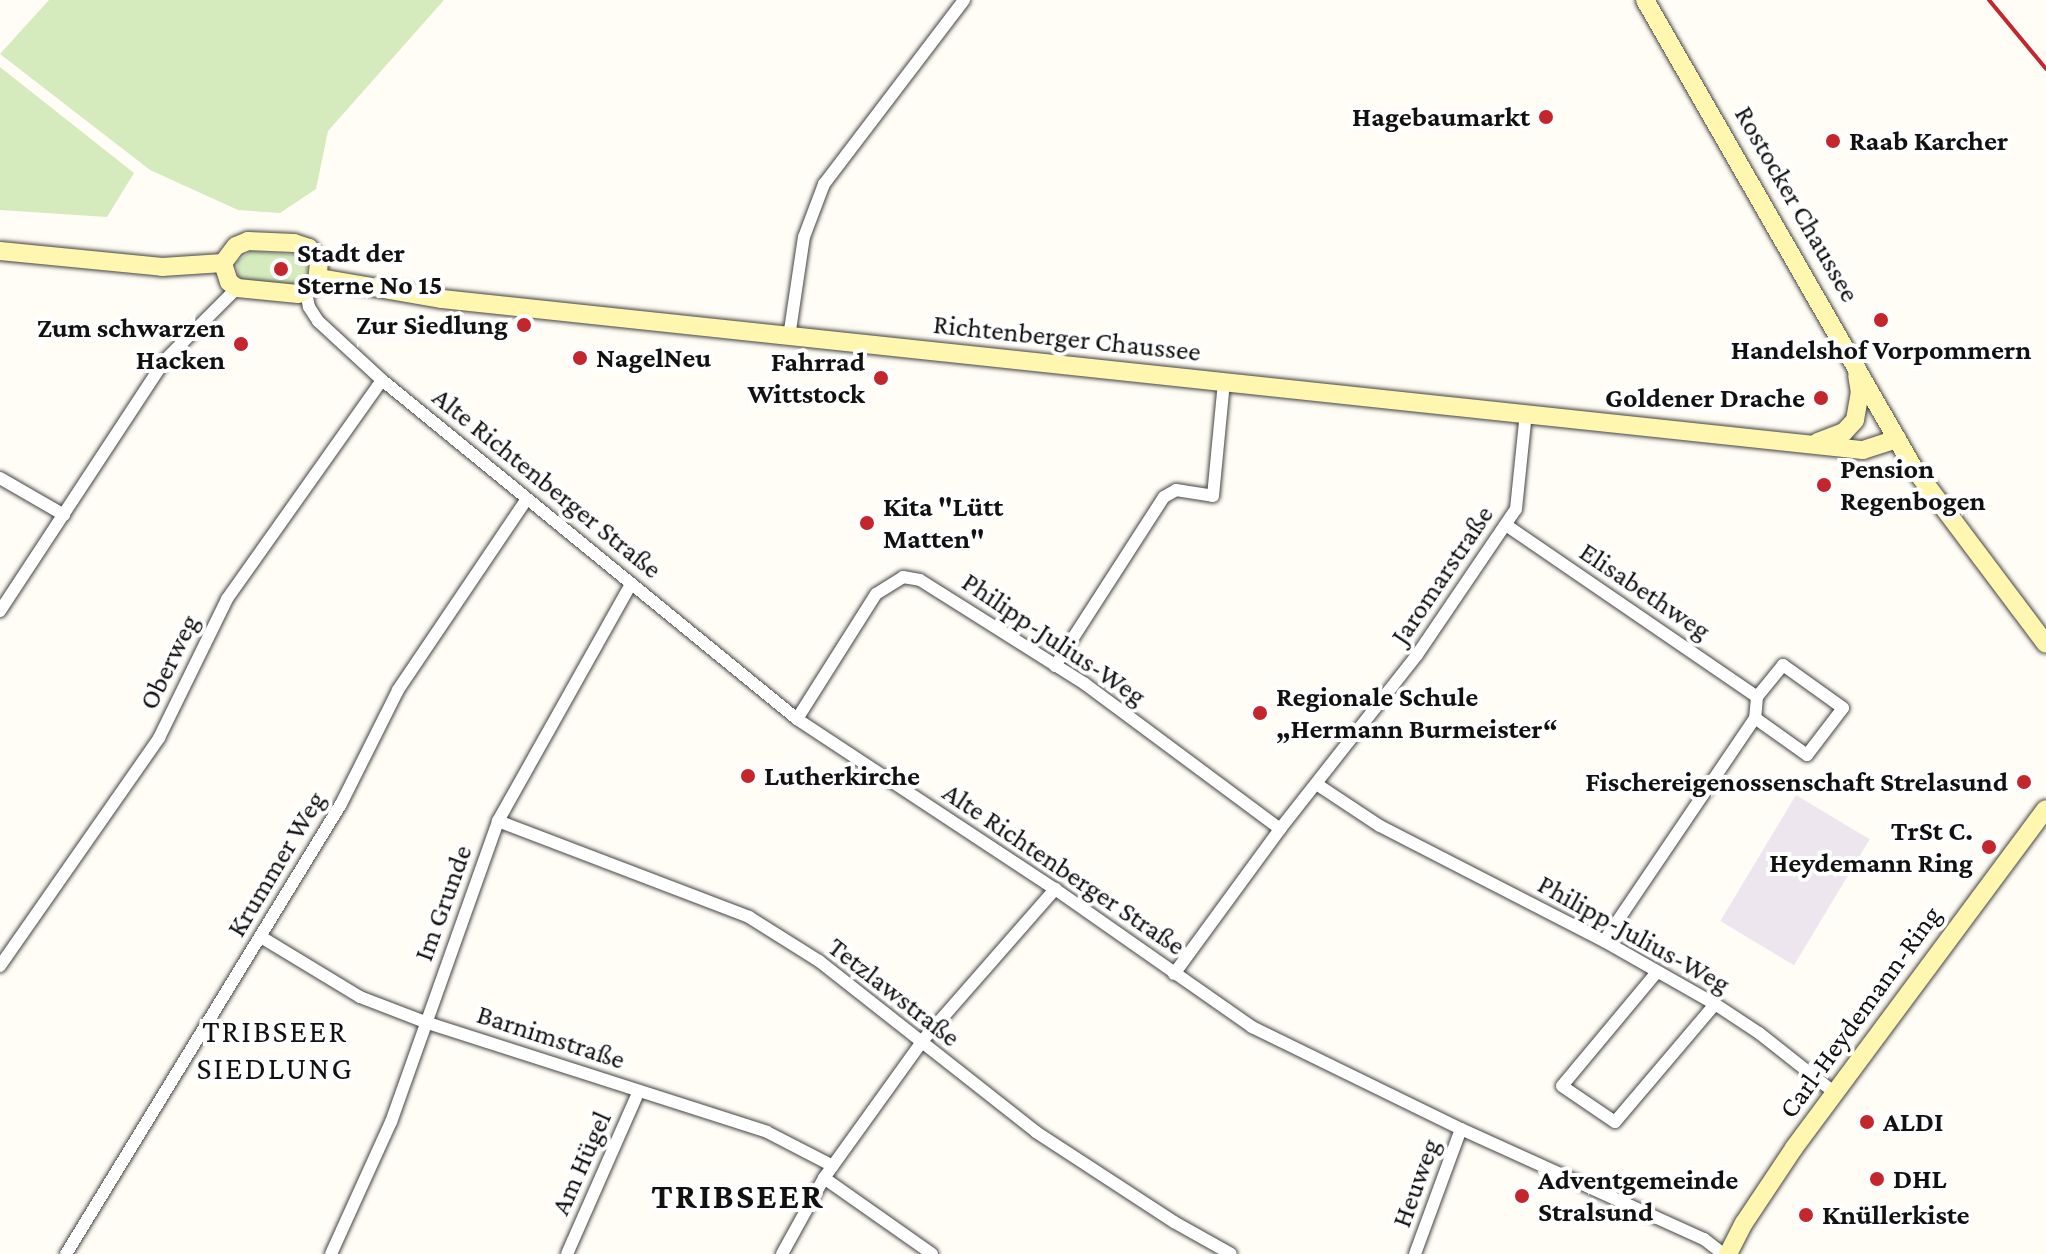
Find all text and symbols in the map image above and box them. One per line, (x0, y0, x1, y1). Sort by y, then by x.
place label: Hagebaumarkt (1352, 100, 1530, 134)
street label: Rostocker Chaussee (1727, 100, 1867, 308)
marker: Hagebaumarkt (1537, 108, 1555, 126)
place label: Raab Karcher (1849, 124, 2008, 158)
marker: Raab Karcher (1824, 132, 1842, 150)
place label: Stadt der Sterne No 15 (297, 236, 442, 302)
marker: Stadt der Sterne No 15 (272, 260, 290, 278)
street label: Richtenberger Chaussee (932, 307, 1202, 369)
place label: Zur Siedlung (356, 308, 508, 342)
place label: Zum schwarzen Hacken (37, 311, 225, 377)
marker: Handelshof Vorpommern (1872, 311, 1890, 329)
marker: Zur Siedlung (515, 316, 533, 334)
place label: Handelshof Vorpommern (1731, 333, 2031, 367)
marker: Zum schwarzen Hacken (232, 335, 250, 353)
place label: NagelNeu (596, 341, 711, 375)
place label: Fahrrad Wittstock (747, 345, 865, 411)
marker: NagelNeu (571, 349, 589, 367)
marker: Fahrrad Wittstock (872, 369, 890, 387)
street label: Alte Richtenberger Straße (426, 380, 668, 586)
place label: Goldener Drache (1605, 381, 1805, 415)
marker: Goldener Drache (1812, 389, 1830, 407)
place label: Pension Regenbogen (1840, 452, 1986, 518)
marker: Pension Regenbogen (1815, 476, 1833, 494)
place label: Kita "Lütt Matten" (883, 490, 1003, 556)
street label: Jaromarstraße (1383, 499, 1501, 651)
marker: Kita "Lütt Matten" (858, 514, 876, 532)
street label: Elisabethweg (1573, 535, 1717, 647)
street label: Philipp-Julius-Weg (956, 565, 1152, 713)
street label: Oberweg (132, 609, 206, 715)
place label: Regionale Schule „Hermann Burmeister“ (1276, 680, 1558, 746)
marker: Regionale Schule „Hermann Burmeister“ (1251, 704, 1269, 722)
place label: Lutherkirche (764, 759, 920, 793)
place label: Fischereigenossenschaft Strelasund (1585, 765, 2008, 799)
marker: Lutherkirche (739, 767, 757, 785)
marker: Fischereigenossenschaft Strelasund (2015, 773, 2033, 791)
street label: Alte Richtenberger Straße (936, 775, 1192, 963)
street label: Krummer Weg (219, 785, 333, 943)
place label: TrSt C. Heydemann Ring (1769, 814, 1973, 880)
marker: TrSt C. Heydemann Ring (1980, 838, 1998, 856)
street label: Im Grunde (407, 840, 479, 966)
street label: Philipp-Julius-Weg (1532, 867, 1736, 1001)
street label: Carl-Heydemann-Ring (1772, 899, 1948, 1125)
street label: Tetzlawstraße (821, 930, 967, 1054)
street label: Barnimstraße (473, 997, 629, 1077)
district label: TRIBSEER SIEDLUNG (196, 1013, 354, 1088)
place label: ALDI (1883, 1105, 1943, 1139)
street label: Am Hügel (543, 1106, 619, 1220)
marker: ALDI (1858, 1113, 1876, 1131)
street label: Heuweg (1385, 1134, 1447, 1232)
place label: DHL (1893, 1162, 1947, 1196)
place label: Adventgemeinde Stralsund (1538, 1163, 1738, 1229)
marker: DHL (1868, 1170, 1886, 1188)
district label: TRIBSEER (651, 1175, 825, 1219)
marker: Adventgemeinde Stralsund (1513, 1187, 1531, 1205)
place label: Knüllerkiste (1822, 1198, 1970, 1232)
marker: Knüllerkiste (1797, 1206, 1815, 1224)

